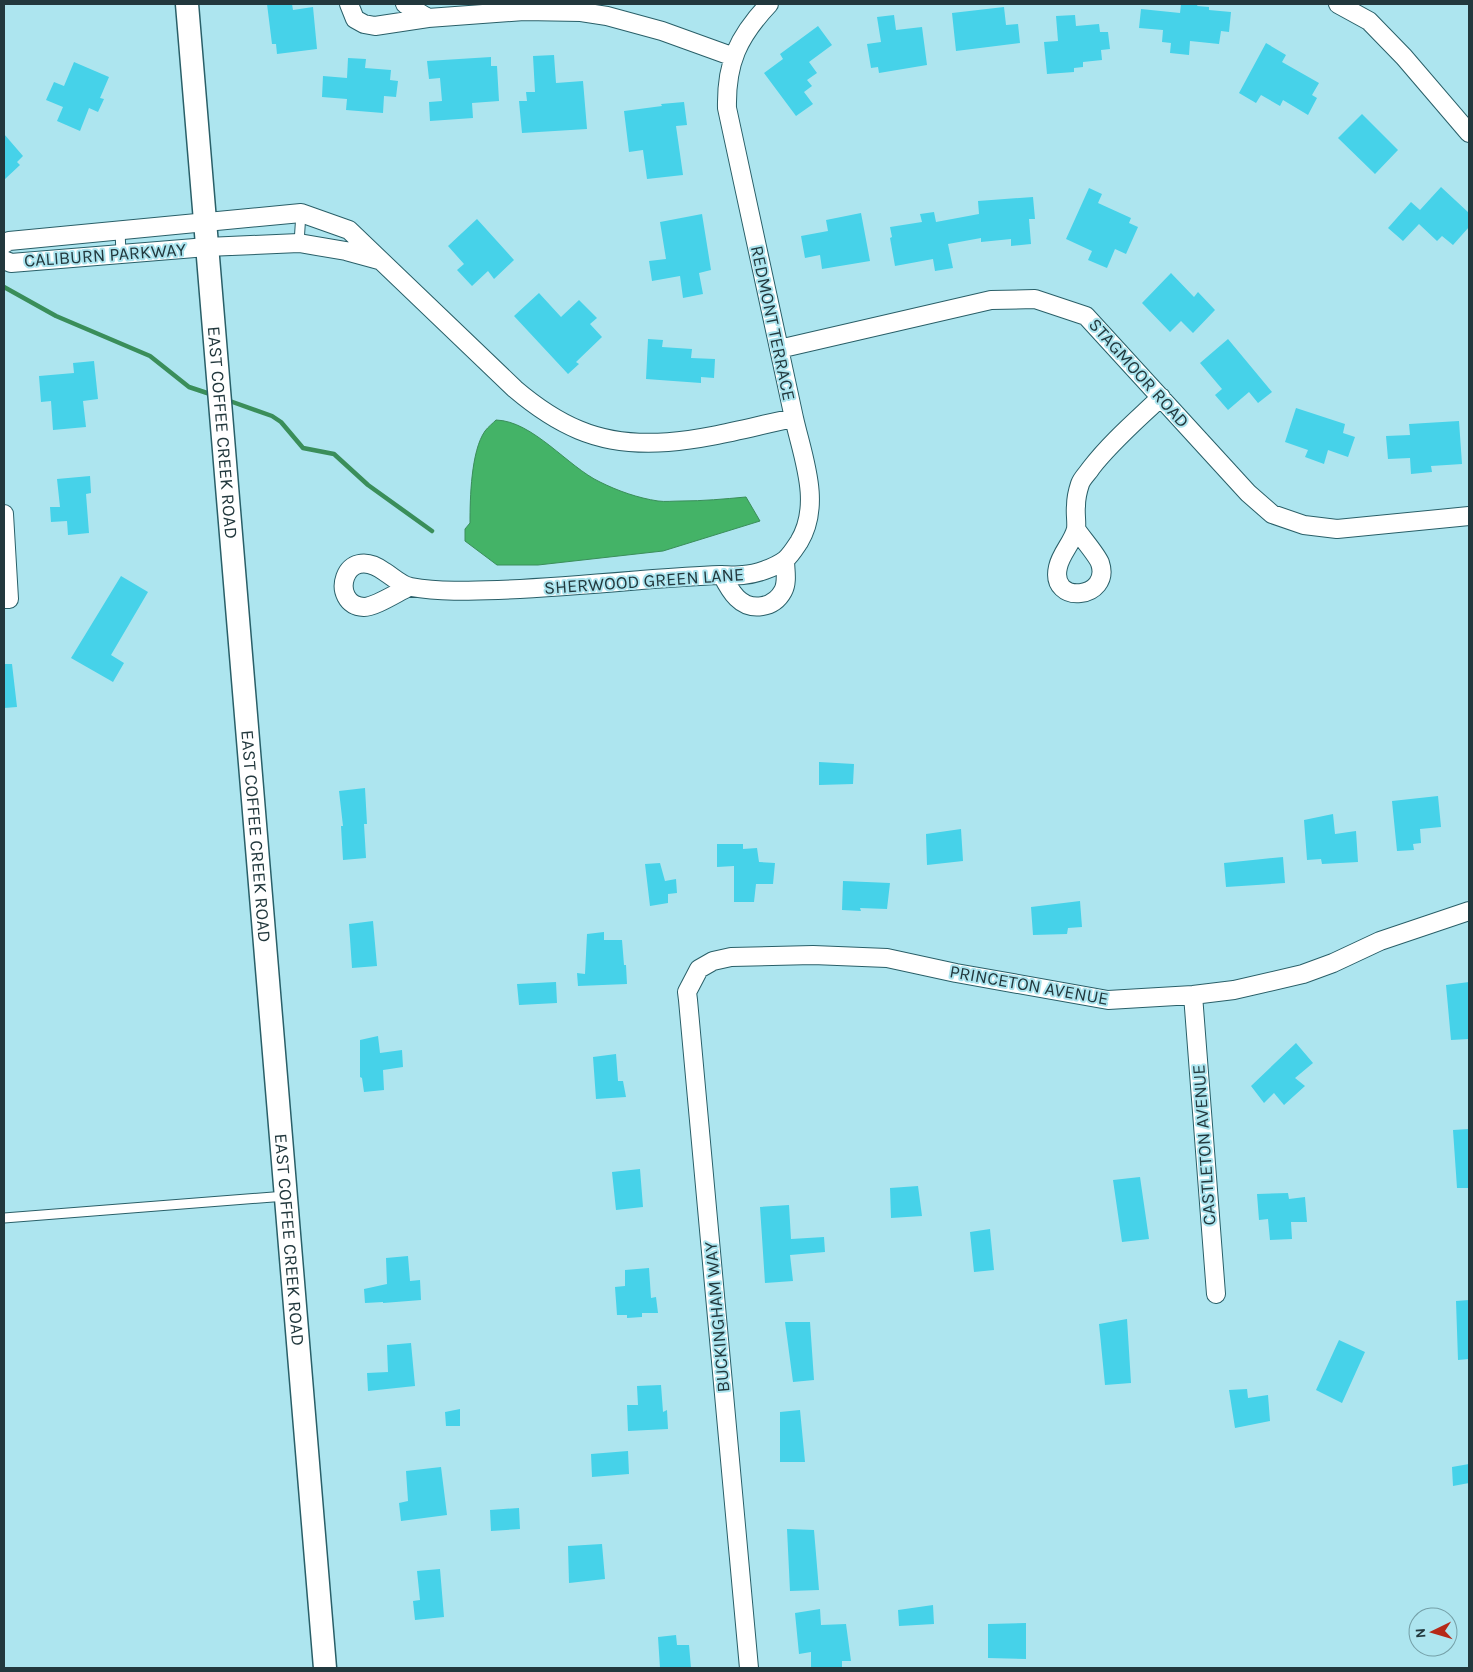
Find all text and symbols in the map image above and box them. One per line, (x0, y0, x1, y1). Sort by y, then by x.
street label: CALIBURN PARKWAY (23, 238, 187, 272)
street label: REDMONT TERRACE (746, 243, 800, 403)
street label: STAGMOOR ROAD (1084, 314, 1194, 432)
street label: EAST COFFEE CREEK ROAD (203, 325, 242, 540)
street label: SHERWOOD GREEN LANE (543, 563, 745, 599)
street label: EAST COFFEE CREEK ROAD (236, 729, 276, 943)
street label: PRINCETON AVENUE (948, 960, 1110, 1010)
street label: CASTLETON AVENUE (1187, 1064, 1221, 1226)
street label: EAST COFFEE CREEK ROAD (270, 1133, 309, 1347)
street label: BUCKINGHAM WAY (699, 1241, 735, 1393)
north arrow (1408, 1607, 1458, 1657)
text: N (1412, 1627, 1429, 1639)

